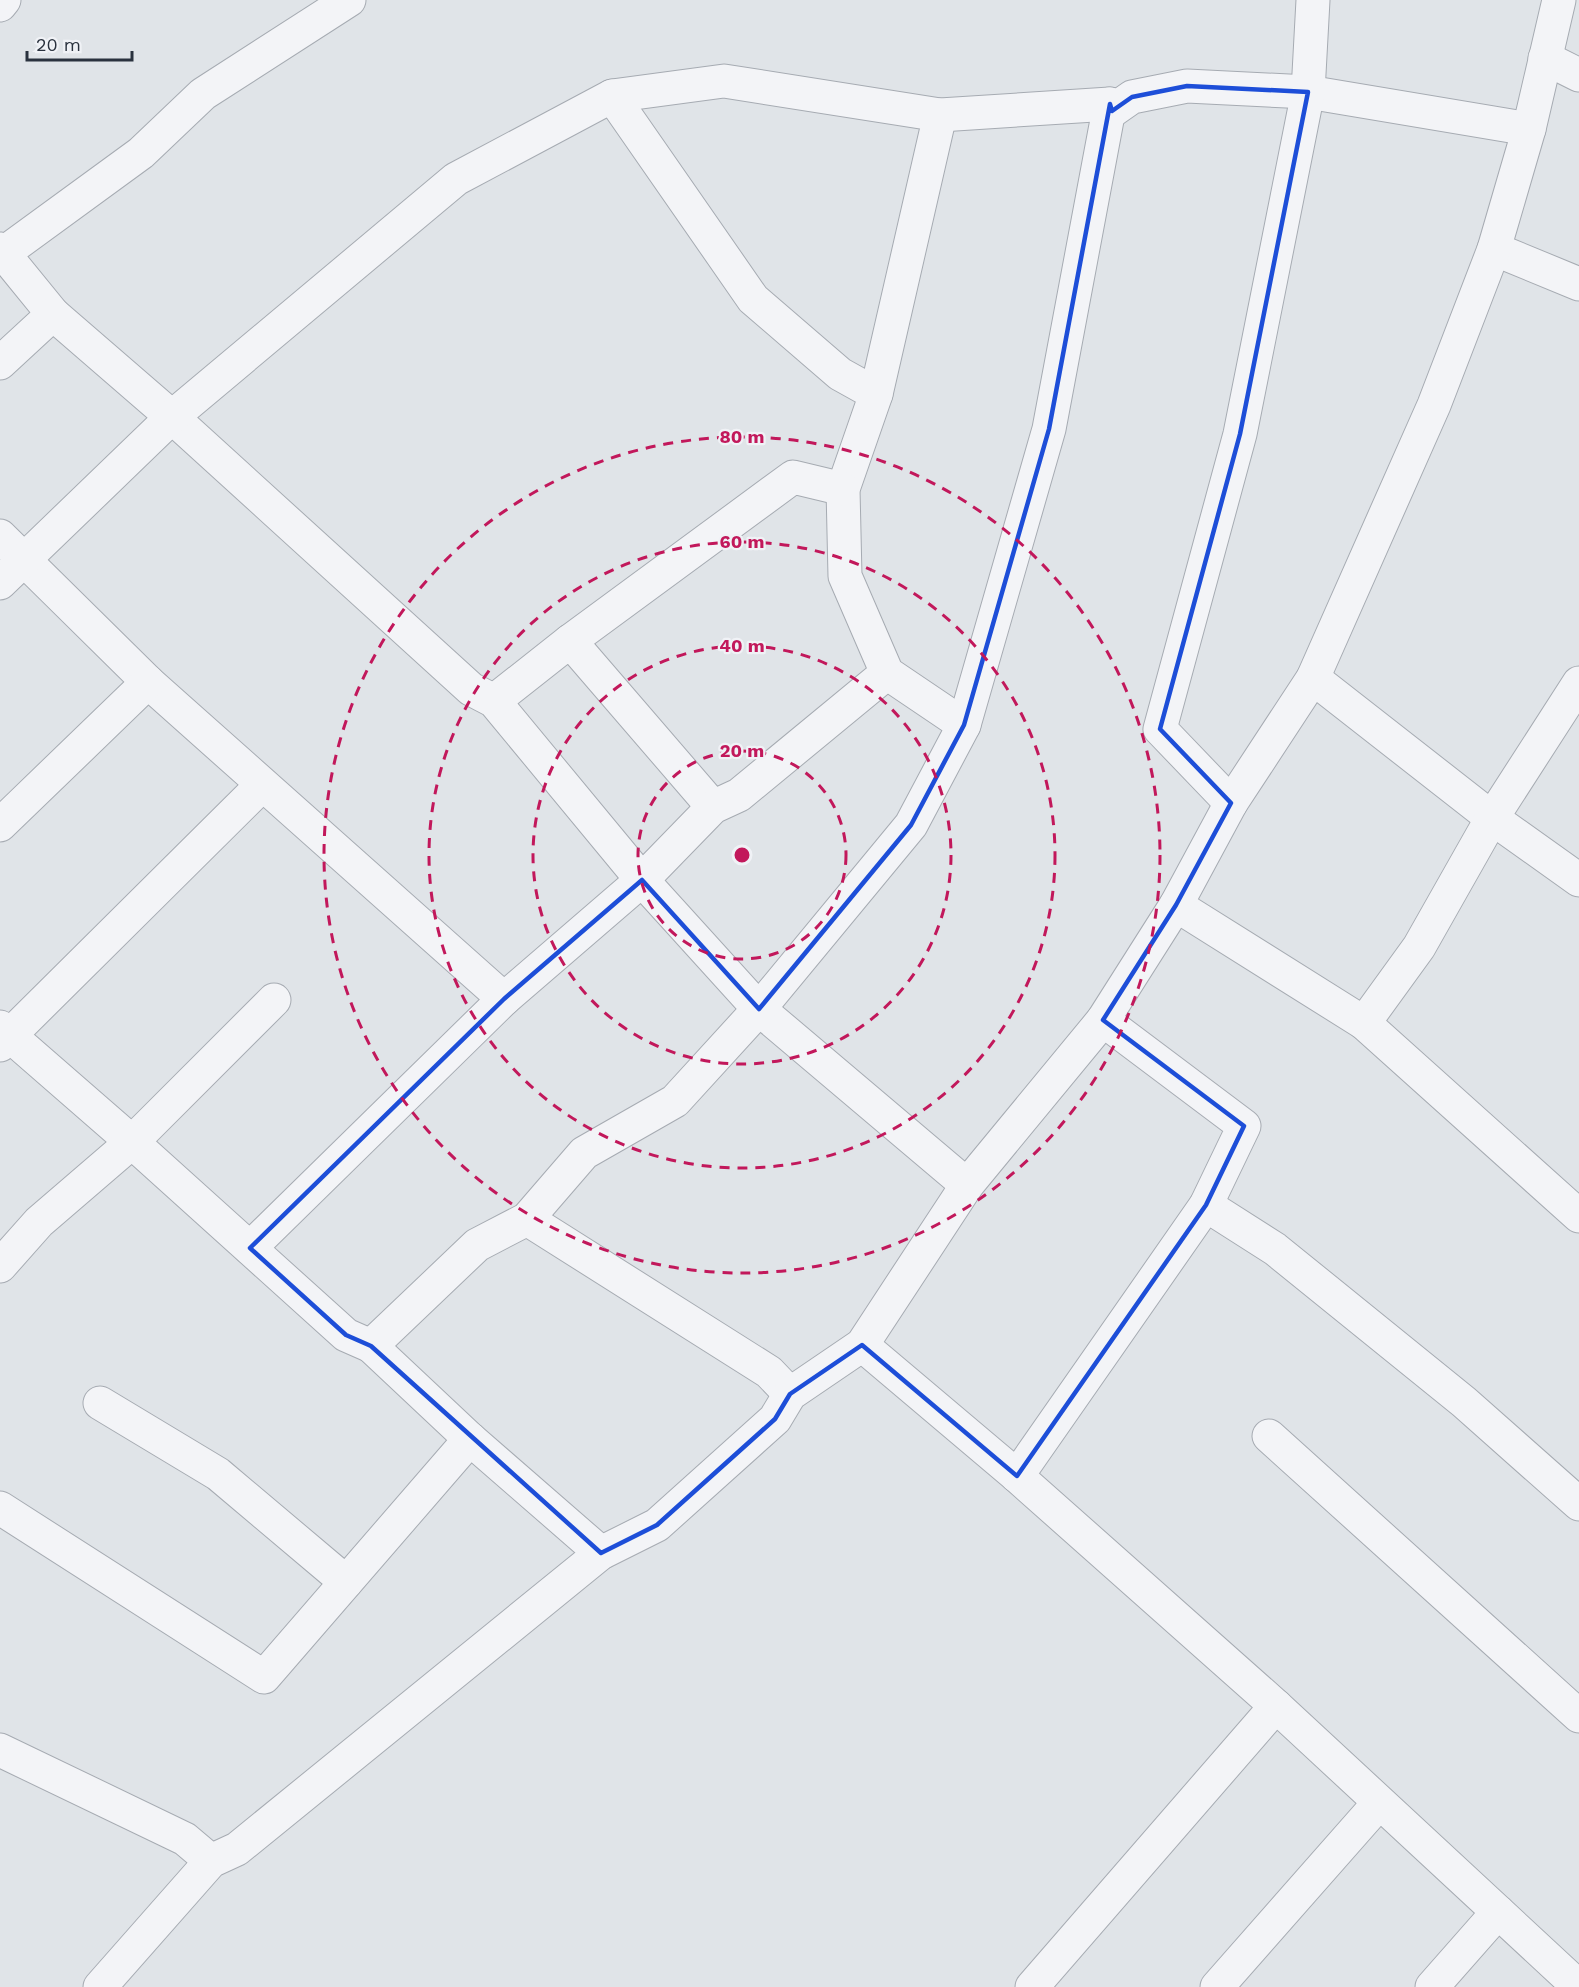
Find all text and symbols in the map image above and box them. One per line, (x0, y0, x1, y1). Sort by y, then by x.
scale bar (27, 24, 132, 62)
text: 20 m (36, 34, 81, 55)
text: 80 m (720, 426, 764, 447)
text: 60 m (720, 531, 764, 552)
text: 40 m (719, 635, 765, 656)
text: 20 m (720, 740, 764, 761)
centre of rings (732, 845, 752, 865)

